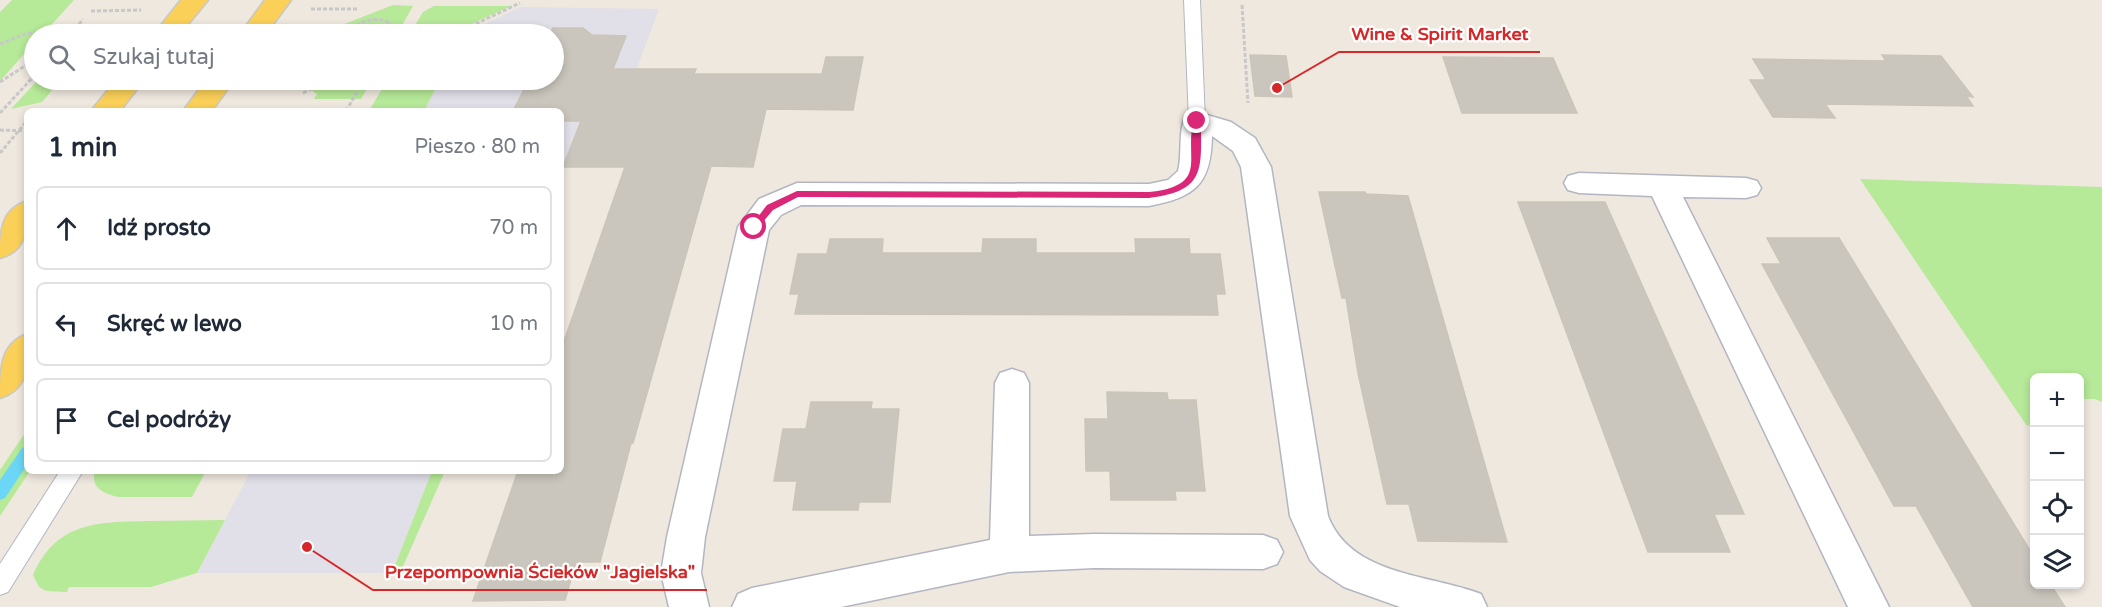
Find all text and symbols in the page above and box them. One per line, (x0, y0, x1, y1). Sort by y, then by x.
callout: Wine & Spirit Market (1339, 16, 1540, 52)
text: Wine & Spirit Market (1351, 23, 1529, 45)
search box (24, 24, 564, 90)
icon: search (45, 41, 78, 74)
text: Szukaj tutaj (93, 44, 215, 70)
route end (1183, 107, 1209, 133)
text: 1 min (48, 132, 117, 163)
text: Pieszo · 80 m (414, 135, 540, 159)
icon: ahead (50, 212, 83, 245)
route start (740, 213, 766, 239)
text: Idź prosto (107, 215, 211, 241)
text: 70 m (489, 216, 538, 240)
icon: left (50, 308, 83, 341)
text: Skręć w lewo (107, 311, 242, 337)
text: 10 m (489, 312, 538, 336)
map controls (2030, 373, 2084, 589)
button: + (2030, 373, 2084, 427)
icon: arrive (50, 404, 83, 437)
text: Cel podróży (107, 407, 231, 433)
button: − (2030, 427, 2084, 481)
button: locate (2030, 481, 2084, 535)
button: layers (2030, 535, 2084, 589)
callout: Przepompownia Ścieków "Jagielska" (373, 554, 707, 590)
text: Przepompownia Ścieków "Jagielska" (385, 561, 695, 583)

